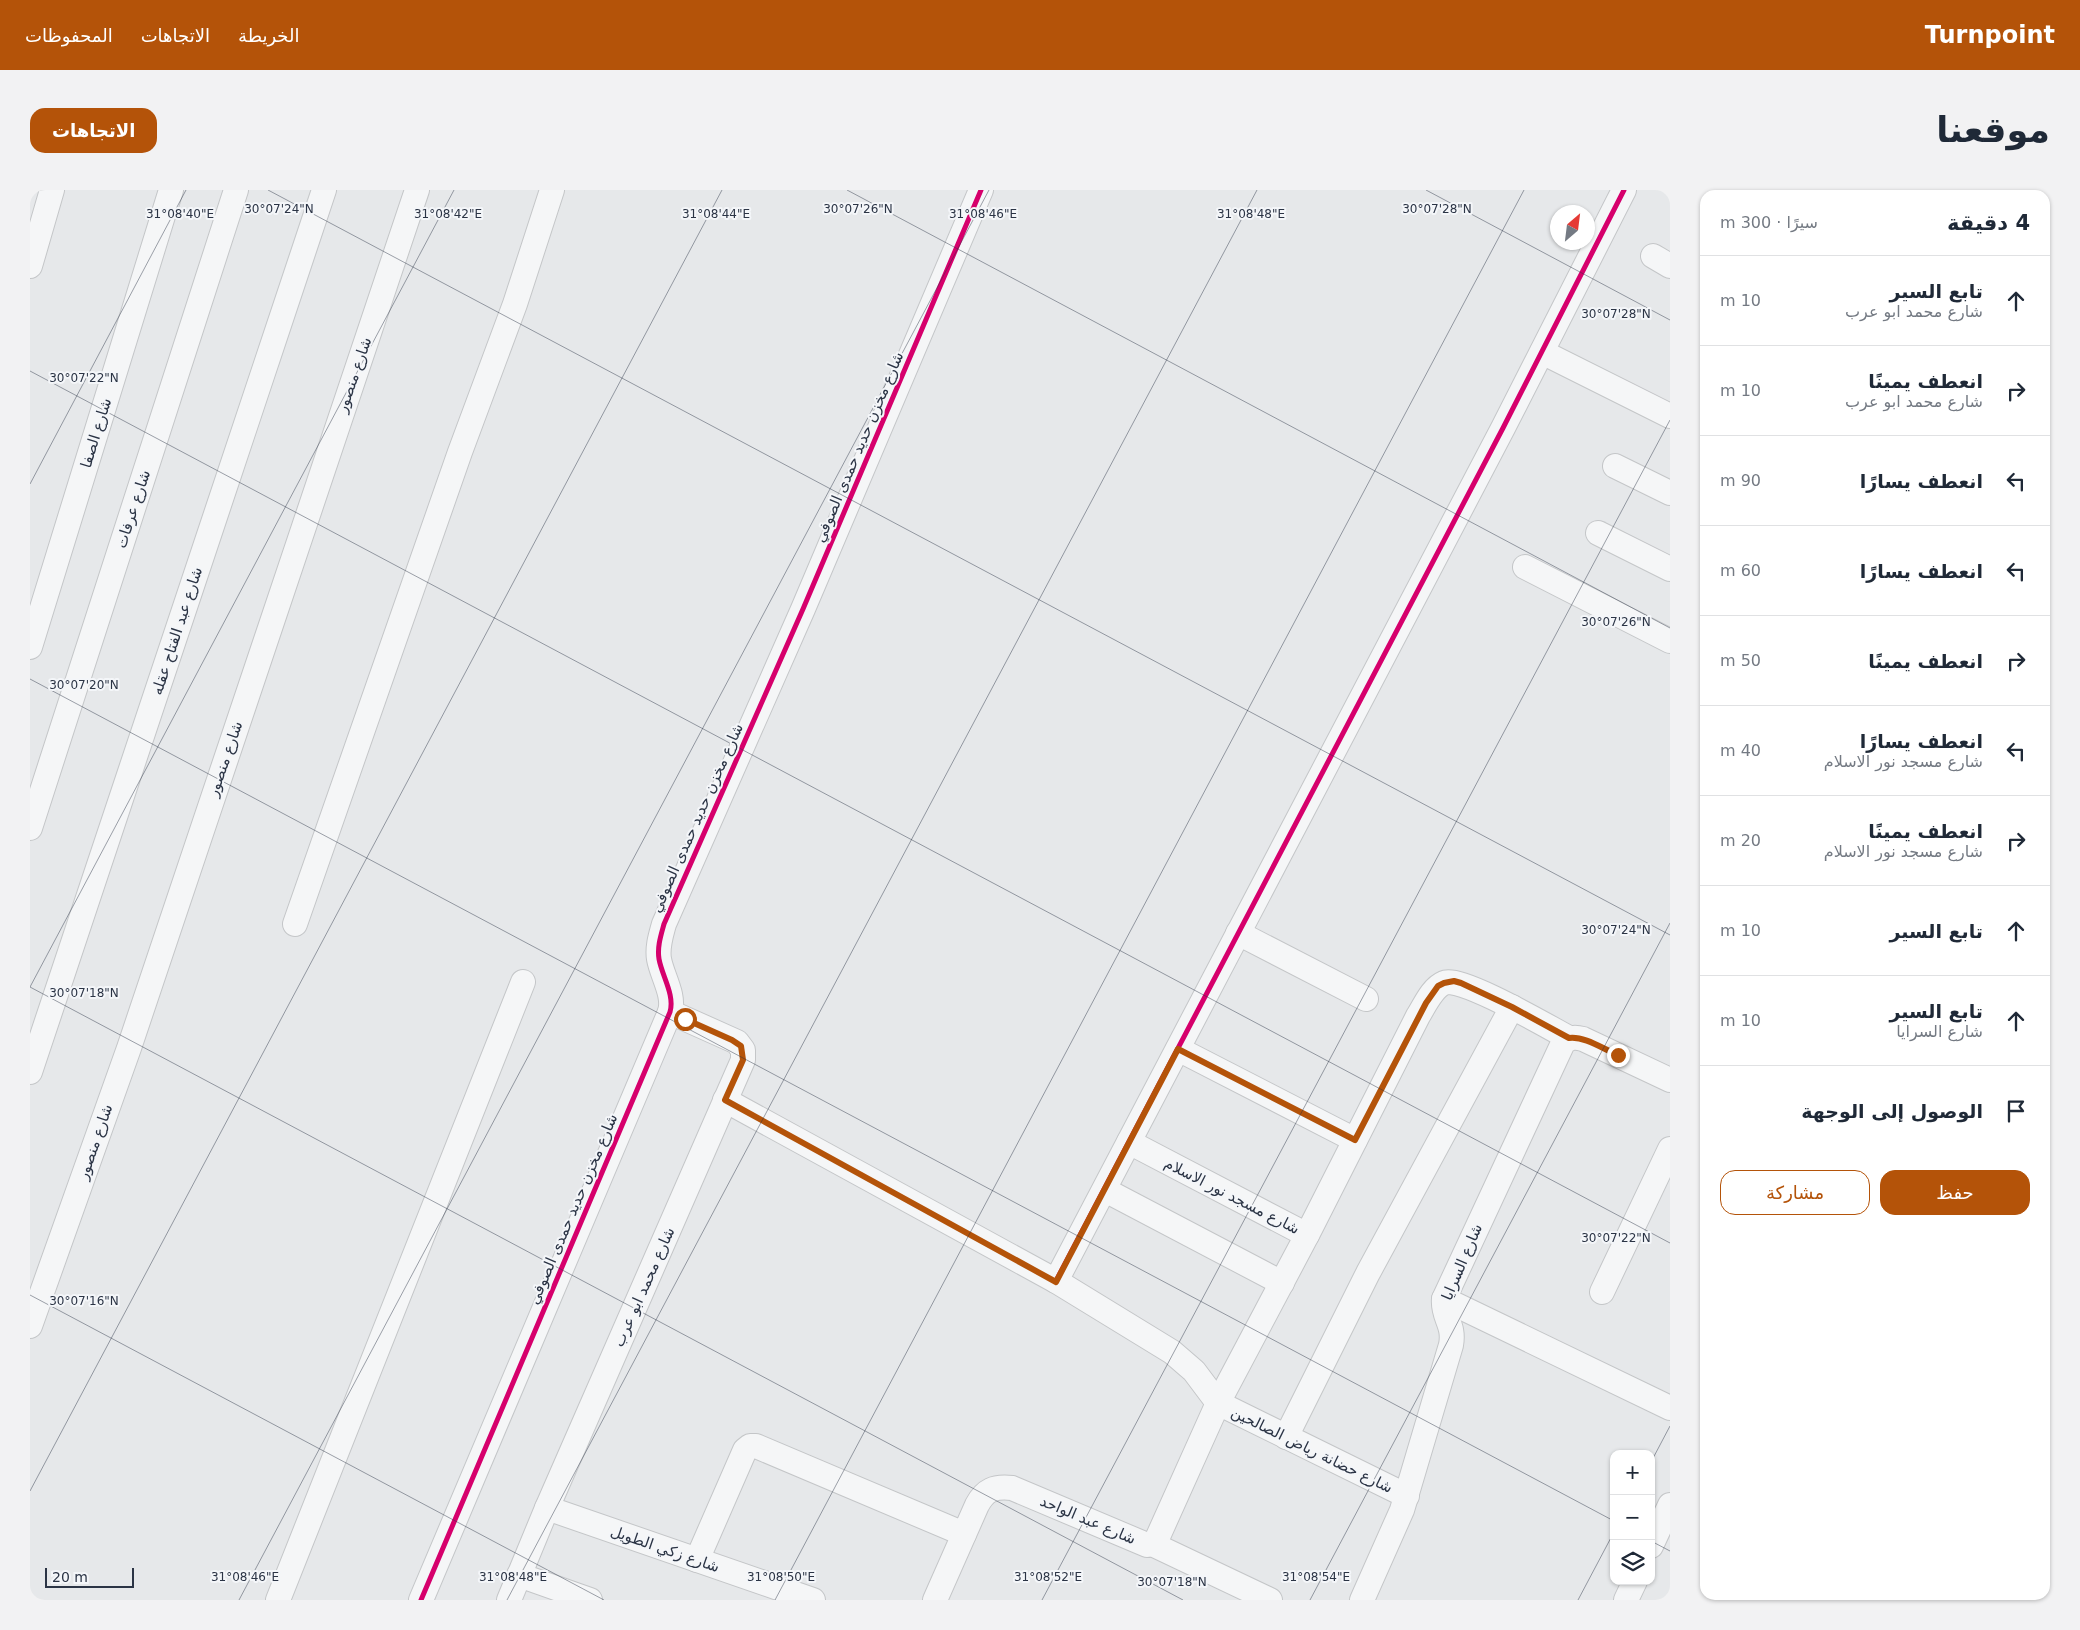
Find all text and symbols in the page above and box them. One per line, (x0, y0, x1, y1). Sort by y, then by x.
text: Turnpoint (1925, 21, 2055, 49)
text: المحفوظات (25, 25, 113, 46)
text: الاتجاهات (141, 25, 210, 46)
text: الخريطة (238, 25, 299, 46)
button: الاتجاهات (30, 108, 157, 153)
text: موقعنا (1936, 110, 2050, 150)
text: 30°07'24"N (244, 202, 314, 216)
text: 30°07'26"N (823, 202, 893, 216)
text: 30°07'28"N (1402, 202, 1472, 216)
north arrow (1550, 205, 1595, 250)
text: 31°08'40"E (146, 207, 214, 221)
text: 31°08'42"E (414, 207, 482, 221)
text: 31°08'44"E (682, 207, 750, 221)
text: 31°08'46"E (949, 207, 1017, 221)
text: 31°08'48"E (1217, 207, 1285, 221)
text: 4 دقيقة (1947, 211, 2030, 235)
text: سيرًا · 300 m (1720, 213, 1818, 232)
text: تابع السير (1889, 280, 1983, 302)
icon: ahead (2002, 287, 2030, 315)
text: 10 m (1720, 291, 1761, 310)
text: شارع محمد ابو عرب (1845, 302, 1983, 321)
text: 30°07'28"N (1581, 307, 1651, 321)
street label: شارع منصور (332, 335, 375, 416)
street label: شارع مخزن حديد حمدى الصوفي (811, 349, 908, 545)
text: انعطف يمينًا (1868, 370, 1983, 392)
text: 30°07'22"N (49, 371, 119, 385)
icon: right (2002, 377, 2030, 405)
text: 10 m (1720, 381, 1761, 400)
text: شارع محمد ابو عرب (1845, 392, 1983, 411)
street label: شارع الصفا (77, 396, 115, 470)
icon: left (2002, 467, 2030, 495)
street label: شارع عرفات (112, 468, 154, 550)
text: انعطف يسارًا (1860, 470, 1983, 492)
text: 90 m (1720, 471, 1761, 490)
icon: left (2002, 557, 2030, 585)
text: انعطف يسارًا (1860, 560, 1983, 582)
text: 60 m (1720, 561, 1761, 580)
street label: شارع عبد الفتاح عقله (148, 565, 206, 697)
text: 30°07'26"N (1581, 615, 1651, 629)
icon: right (2002, 647, 2030, 675)
text: انعطف يمينًا (1868, 650, 1983, 672)
text: 50 m (1720, 651, 1761, 670)
text: 30°07'20"N (49, 678, 119, 692)
street label: شارع منصور (203, 719, 246, 800)
street label: شارع مخزن حديد حمدى الصوفي (647, 721, 748, 916)
text: انعطف يسارًا (1860, 730, 1983, 752)
icon: left (2002, 737, 2030, 765)
text: 40 m (1720, 741, 1761, 760)
text: شارع مسجد نور الاسلام (1824, 752, 1983, 771)
text: انعطف يمينًا (1868, 820, 1983, 842)
icon: right (2002, 827, 2030, 855)
text: 20 m (1720, 831, 1761, 850)
text: شارع مسجد نور الاسلام (1824, 842, 1983, 861)
icon: ahead (2002, 917, 2030, 945)
text: تابع السير (1889, 920, 1983, 942)
text: 10 m (1720, 921, 1761, 940)
text: 30°07'24"N (1581, 923, 1651, 937)
text: 30°07'18"N (49, 986, 119, 1000)
text: تابع السير (1889, 1000, 1983, 1022)
icon: ahead (2002, 1007, 2030, 1035)
route start (674, 1008, 697, 1031)
text: 10 m (1720, 1011, 1761, 1030)
text: شارع السرايا (1896, 1022, 1983, 1041)
route end (1607, 1044, 1630, 1067)
icon: arrive (2002, 1097, 2030, 1125)
text: الوصول إلى الوجهة (1801, 1100, 1983, 1122)
street label: شارع منصور (73, 1102, 116, 1183)
street label: شارع مخزن حديد حمدى الصوفي (525, 1111, 622, 1307)
street label: شارع مسجد نور الاسلام (1161, 1154, 1303, 1238)
button: مشاركة (1720, 1170, 1870, 1215)
button: حفظ (1880, 1170, 2030, 1215)
street label: شارع السرايا (1438, 1221, 1486, 1303)
street label: شارع محمد ابو عرب (609, 1224, 679, 1350)
text: 30°07'22"N (1581, 1231, 1651, 1245)
text: 30°07'16"N (49, 1294, 119, 1308)
street label: شارع حضانة رياض الصالحين (1228, 1403, 1396, 1497)
map controls (1610, 1450, 1655, 1585)
button: + (1610, 1450, 1655, 1495)
street label: شارع عبد الواحد (1038, 1492, 1138, 1548)
button: − (1610, 1495, 1655, 1540)
street label: شارع زكي الطويل (608, 1522, 722, 1577)
button: layers (1610, 1540, 1655, 1585)
scale bar (45, 1565, 134, 1588)
text: 20 m (52, 1569, 88, 1585)
text: 31°08'46"E (211, 1570, 279, 1584)
text: 31°08'48"E (479, 1570, 547, 1584)
text: 31°08'50"E (747, 1570, 815, 1584)
text: 31°08'52"E (1014, 1570, 1082, 1584)
text: 31°08'54"E (1282, 1570, 1350, 1584)
text: 30°07'18"N (1137, 1575, 1207, 1589)

